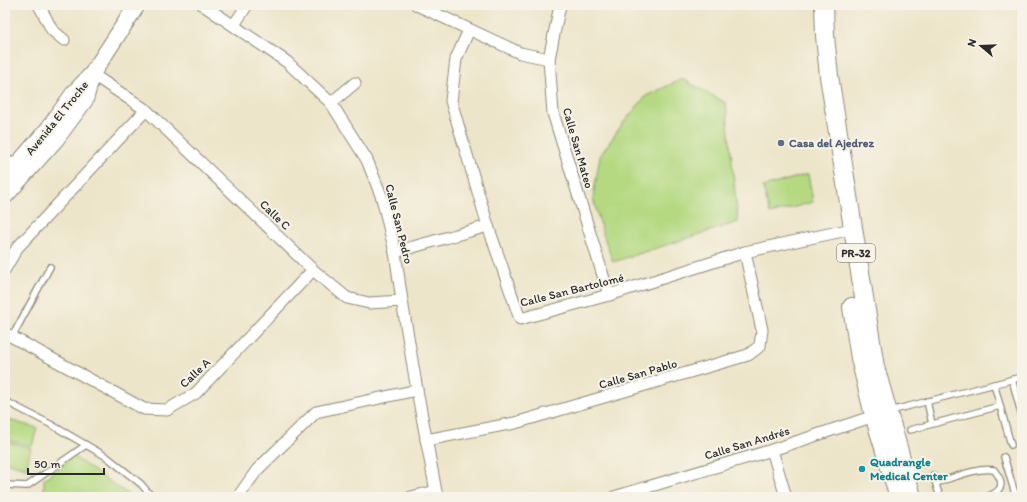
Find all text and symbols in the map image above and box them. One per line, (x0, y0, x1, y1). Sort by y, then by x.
north arrow (961, 26, 1001, 66)
text: N (965, 37, 979, 49)
street label: Avenida El Troche (23, 78, 91, 158)
street label: Calle San Mateo (560, 106, 596, 190)
place label: Casa del Ajedrez (789, 136, 874, 151)
marker: Casa del Ajedrez (776, 138, 786, 148)
street label: Calle San Pedro (382, 183, 416, 265)
street label: Calle C (257, 197, 293, 233)
road number: PR-32 (837, 244, 875, 262)
street label: Calle San Bartolomé (519, 270, 626, 310)
street label: Calle A (177, 355, 213, 391)
street label: Calle San Pablo (597, 356, 679, 392)
street label: Calle San Andrés (703, 423, 791, 463)
scale bar (28, 450, 104, 476)
place label: Quadrangle Medical Center (870, 455, 948, 483)
text: 50 m (34, 457, 60, 471)
marker: Quadrangle Medical Center (857, 464, 867, 474)

